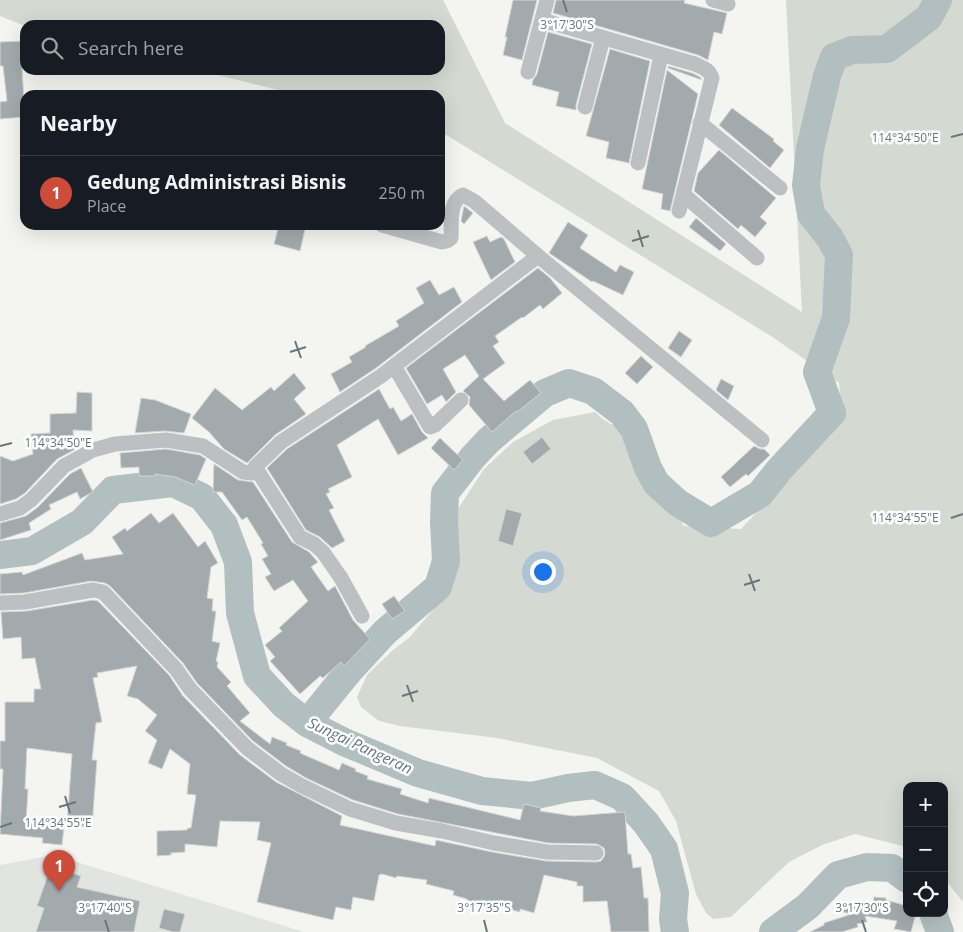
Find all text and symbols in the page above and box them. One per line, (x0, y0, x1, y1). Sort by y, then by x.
text: 3°17'30"S (540, 16, 594, 33)
search box (20, 20, 445, 75)
icon: search (38, 34, 66, 62)
text: Search here (78, 35, 184, 61)
text: Nearby (40, 109, 117, 137)
text: 114°34'50"E (871, 129, 939, 146)
text: Gedung Administrasi Bisnis (87, 169, 346, 195)
text: 1 (51, 182, 61, 204)
text: 250 m (379, 182, 425, 204)
text: Place (87, 195, 126, 217)
text: 114°34'50"E (24, 434, 92, 451)
text: 114°34'55"E (871, 509, 939, 526)
your location (530, 559, 556, 585)
water label: Sungai Pangeran (305, 712, 416, 778)
map controls (903, 782, 948, 917)
button: + (903, 782, 948, 827)
text: 114°34'55"E (24, 814, 92, 831)
button: − (903, 827, 948, 872)
pin: 1 (43, 850, 75, 891)
button: locate (903, 872, 948, 917)
text: 3°17'40"S (78, 899, 132, 916)
text: 3°17'35"S (457, 899, 511, 916)
text: 3°17'30"S (835, 899, 889, 916)

